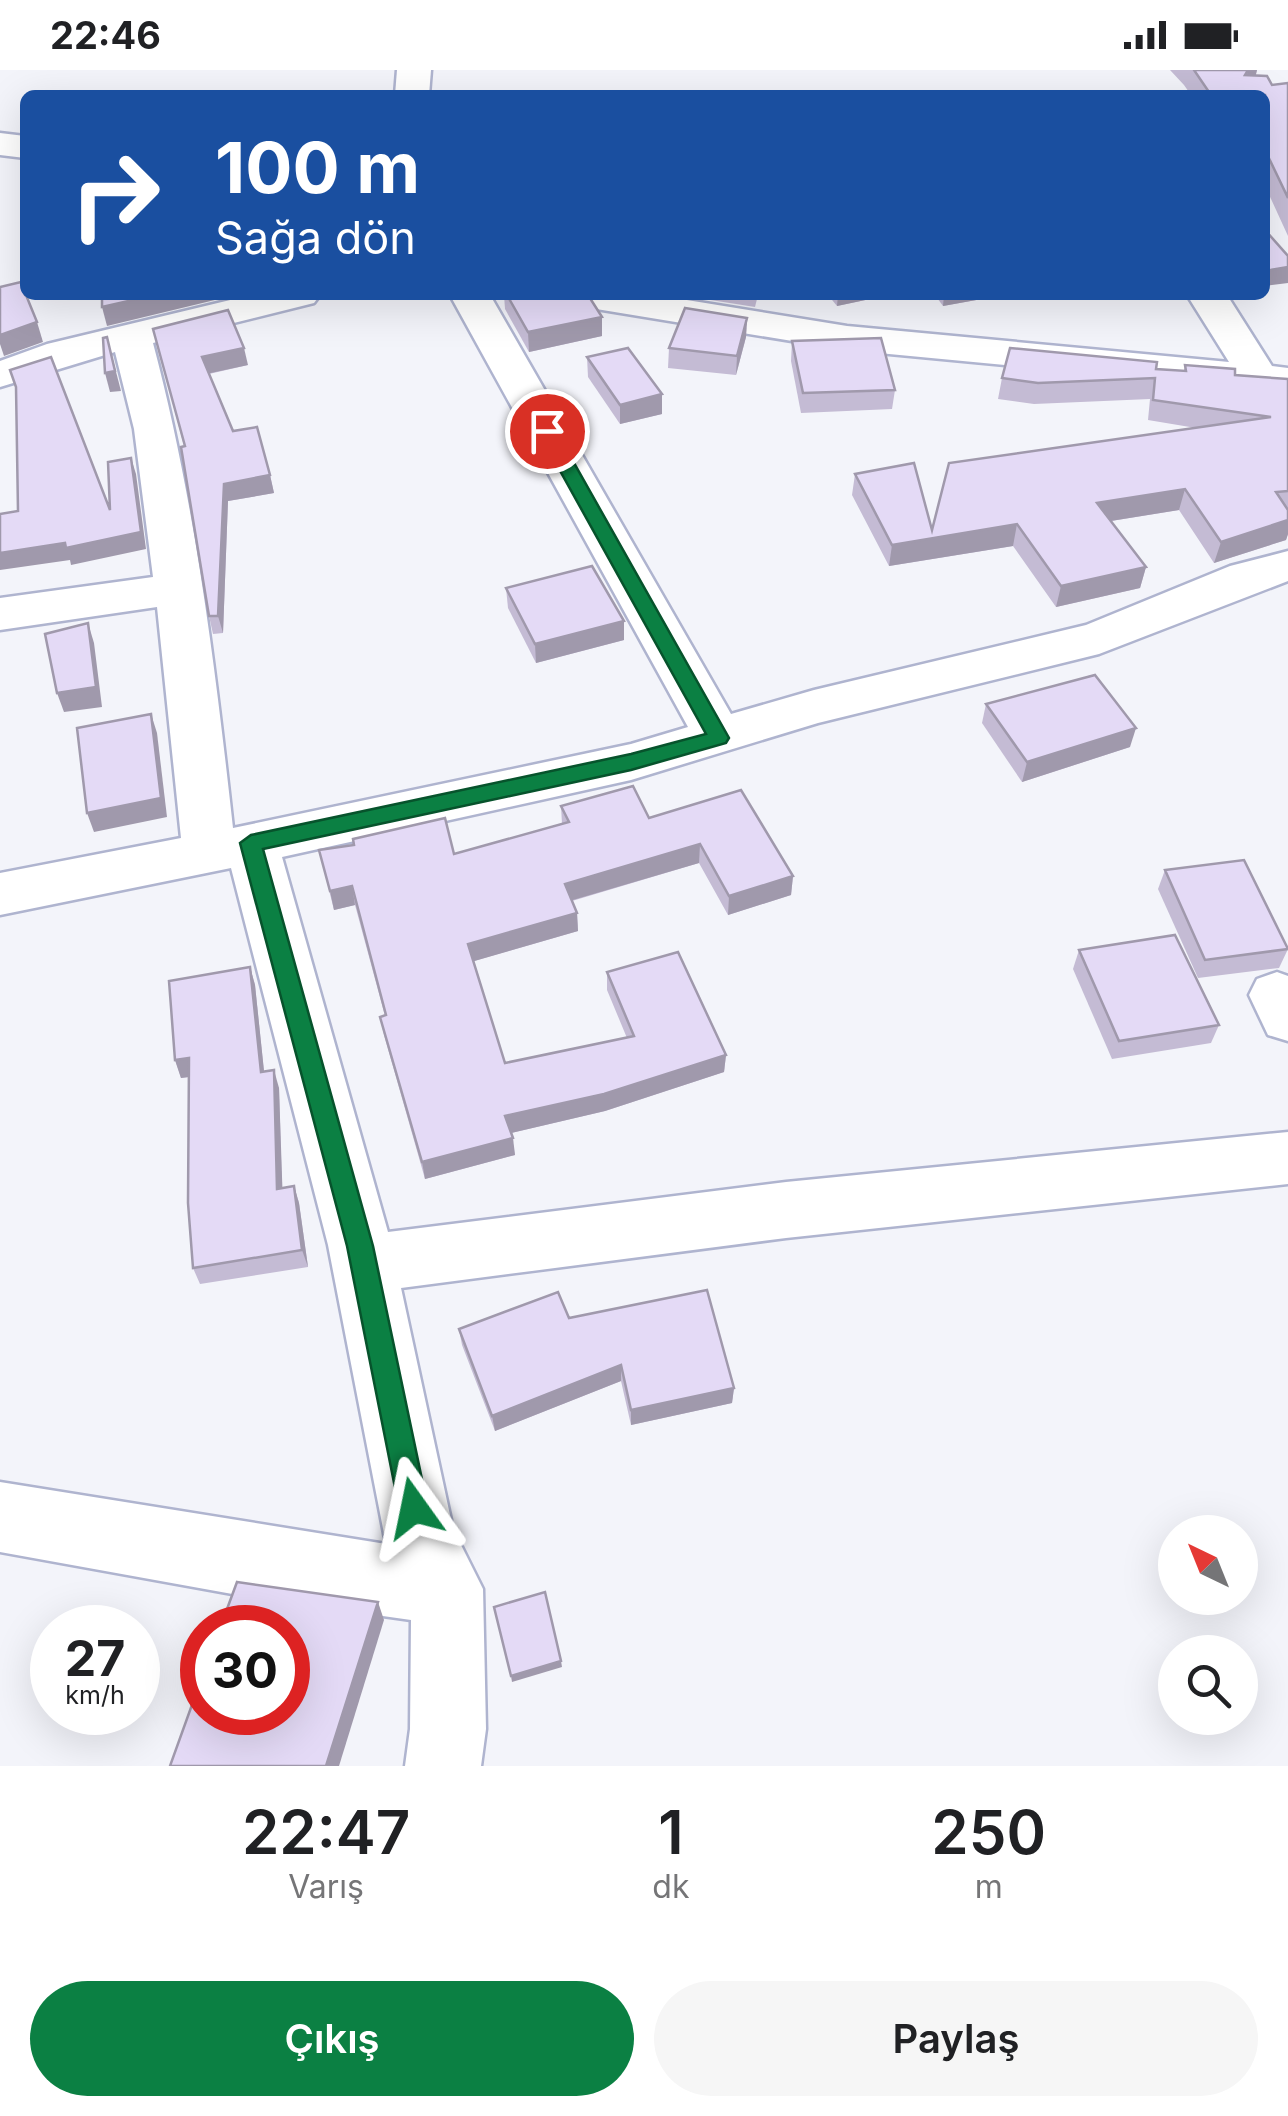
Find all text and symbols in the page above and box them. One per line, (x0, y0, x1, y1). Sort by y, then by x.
text: 22:46 (50, 12, 161, 58)
text: 100 m (215, 125, 420, 210)
icon: right (50, 130, 180, 260)
text: Sağa dön (215, 210, 416, 265)
pin (505, 389, 590, 474)
icon: arrive (520, 404, 575, 459)
position arrow (362, 1456, 466, 1560)
north arrow (1158, 1515, 1258, 1615)
map controls (1158, 1515, 1258, 1735)
speed limit sign: 30 (180, 1605, 310, 1735)
text: 27 (65, 1628, 125, 1688)
button: search (1158, 1635, 1258, 1735)
text: km/h (65, 1680, 125, 1710)
text: 22:47 (242, 1796, 410, 1868)
text: 1 (658, 1796, 684, 1868)
text: 250 (931, 1796, 1046, 1868)
text: Varış (288, 1867, 364, 1906)
text: dk (652, 1867, 689, 1906)
text: m (975, 1867, 1003, 1906)
button: Çıkış (30, 1981, 634, 2096)
button: Paylaş (654, 1981, 1258, 2096)

